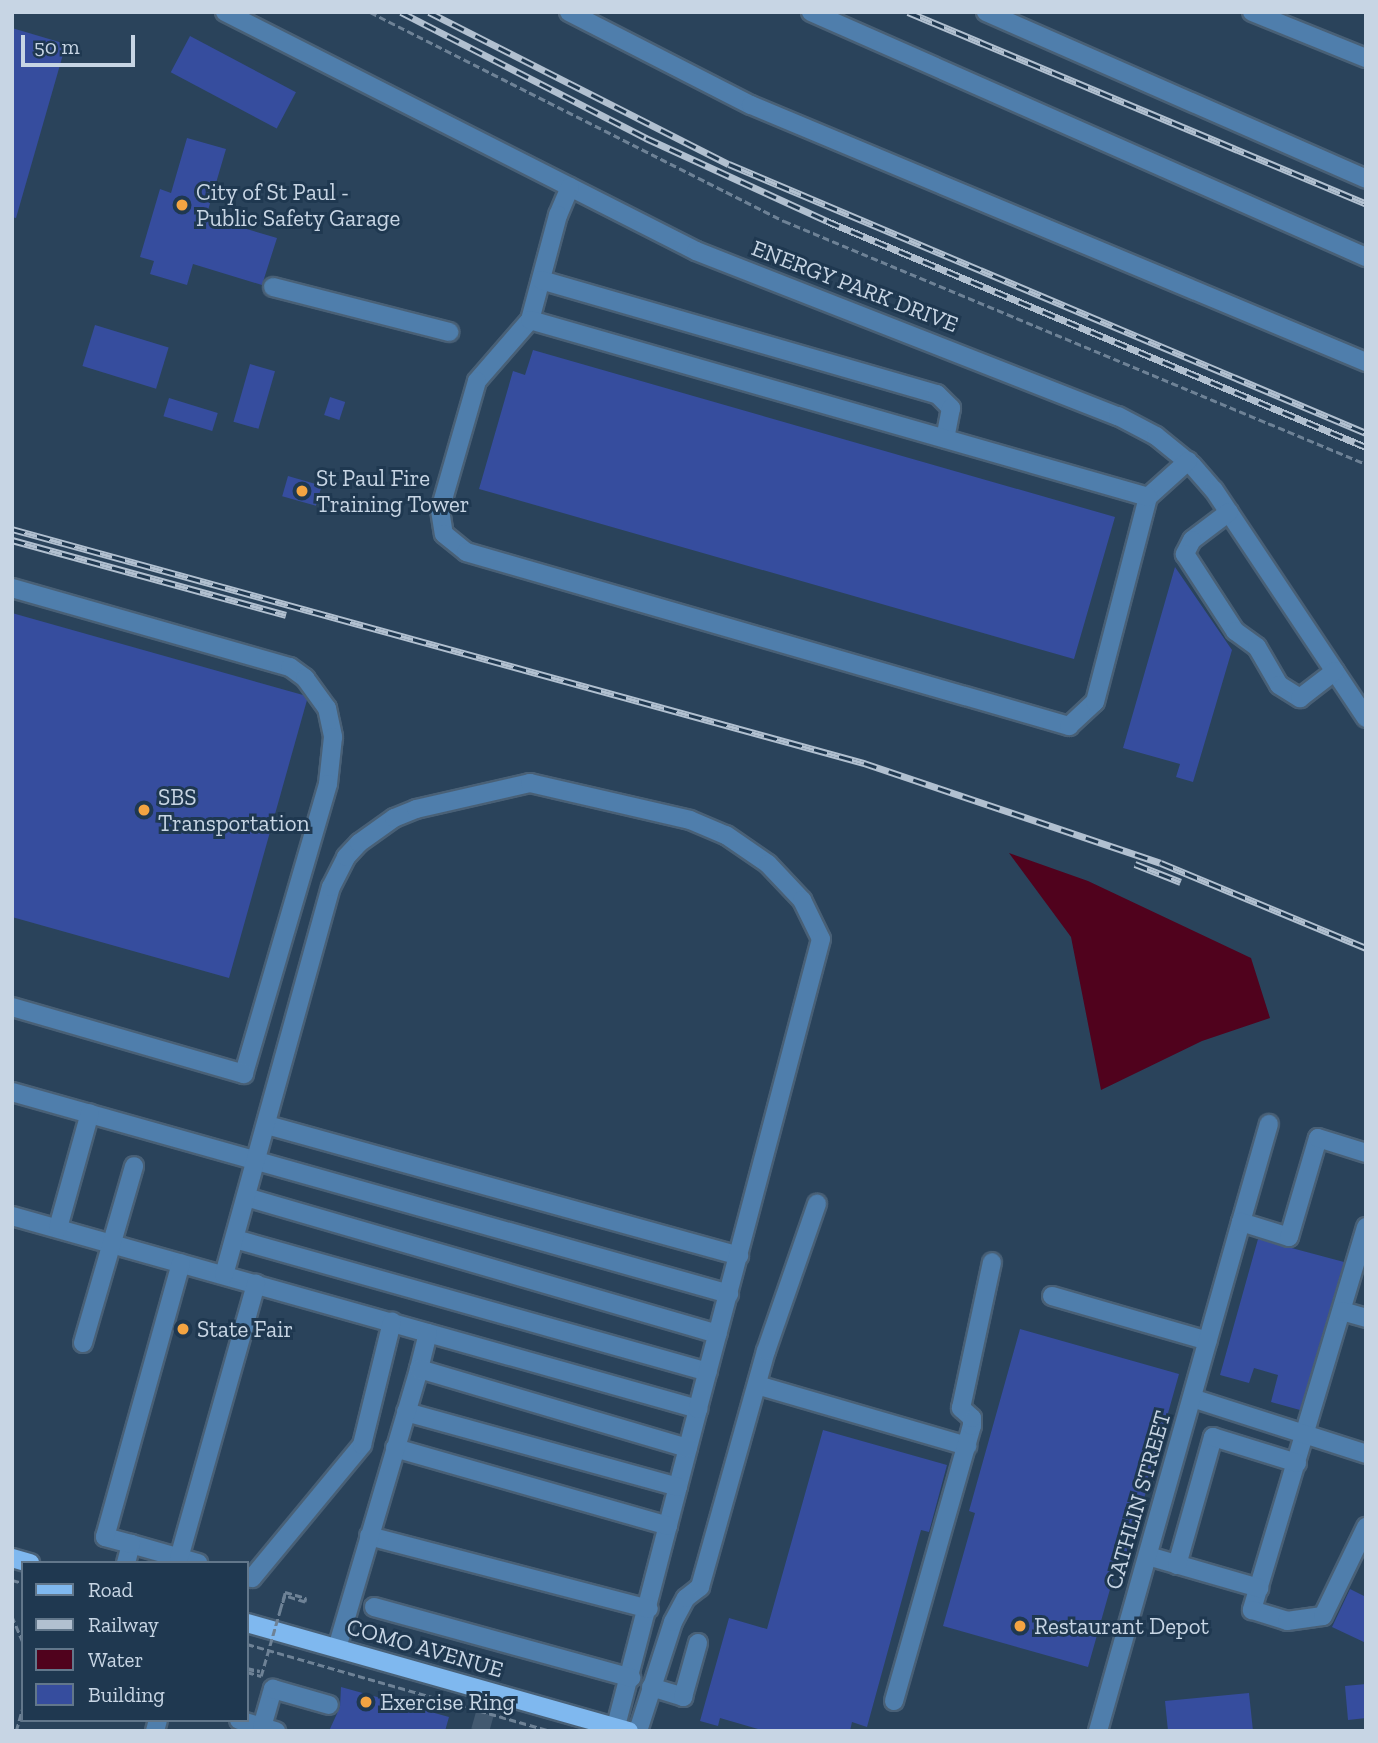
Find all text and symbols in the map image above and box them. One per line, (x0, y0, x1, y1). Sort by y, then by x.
scale bar (24, 21, 138, 65)
text: 50 m (34, 34, 80, 59)
place label: City of St Paul - Public Safety Garage (196, 178, 401, 232)
marker: City of St Paul - Public Safety Garage (174, 197, 190, 213)
street label: ENERGY PARK DRIVE (747, 234, 963, 338)
place label: St Paul Fire Training Tower (316, 464, 470, 518)
marker: St Paul Fire Training Tower (294, 483, 310, 499)
place label: SBS Transportation (158, 783, 310, 837)
marker: SBS Transportation (136, 802, 152, 818)
place label: State Fair (197, 1315, 293, 1343)
marker: State Fair (175, 1321, 191, 1337)
street label: CATHLIN STREET (1099, 1408, 1177, 1592)
legend (21, 1561, 248, 1722)
text: Road (88, 1577, 133, 1602)
text: Railway (88, 1612, 159, 1637)
street label: COMO AVENUE (343, 1612, 507, 1684)
place label: Restaurant Depot (1034, 1612, 1209, 1640)
marker: Restaurant Depot (1012, 1618, 1028, 1634)
text: Water (88, 1647, 143, 1672)
text: Building (88, 1682, 165, 1707)
place label: Exercise Ring (380, 1688, 515, 1716)
marker: Exercise Ring (358, 1694, 374, 1710)

